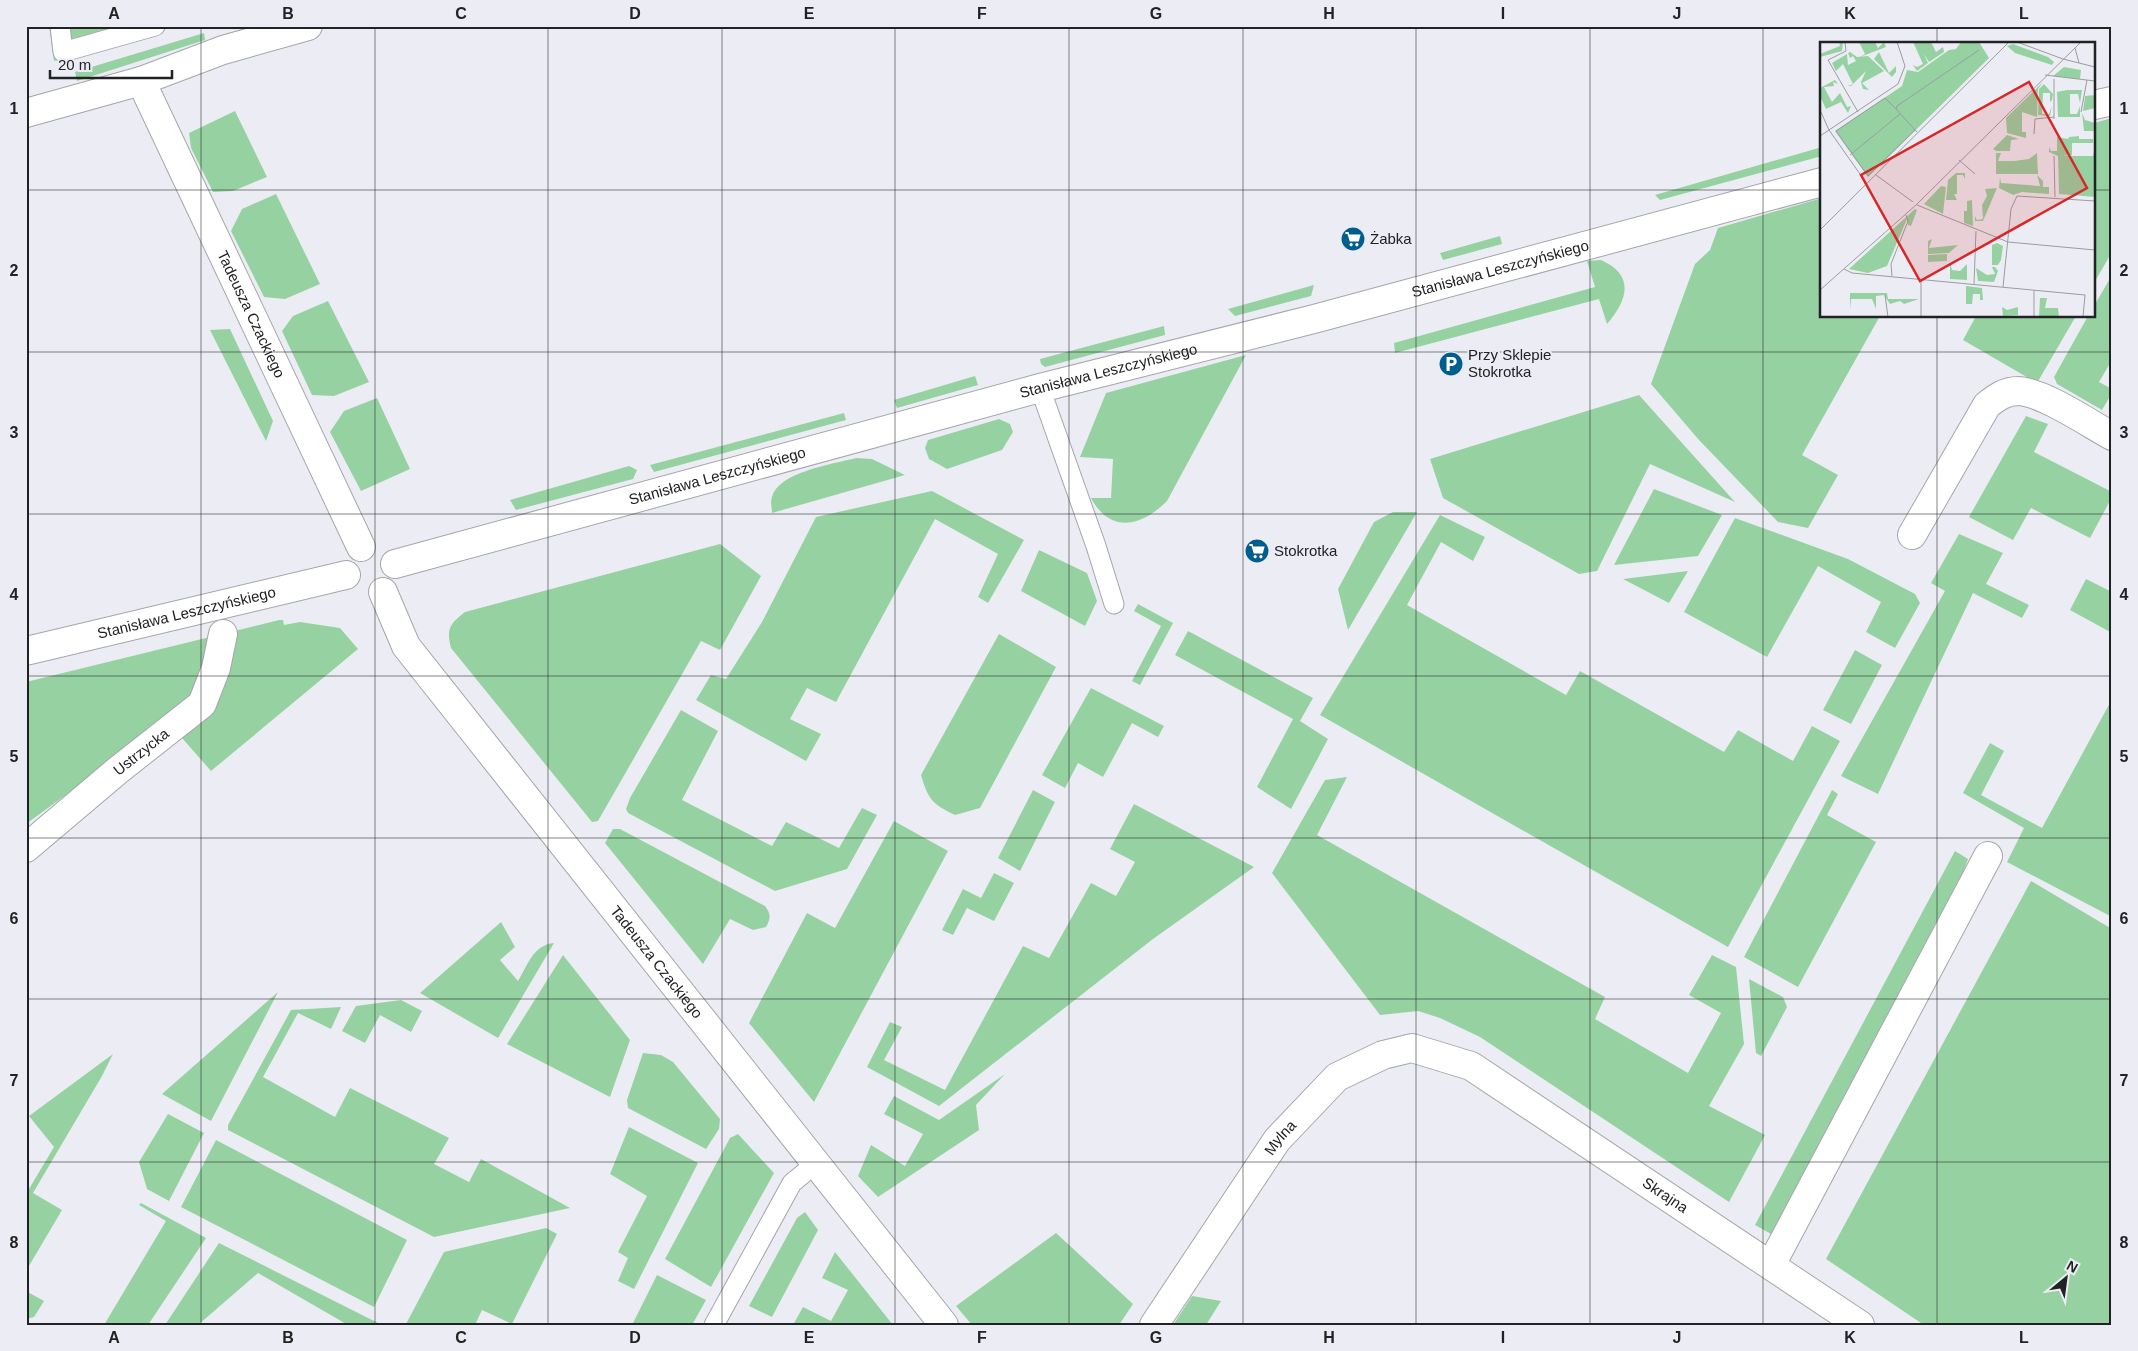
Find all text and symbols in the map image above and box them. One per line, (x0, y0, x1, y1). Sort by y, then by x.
text: A (108, 5, 120, 22)
text: B (282, 5, 294, 22)
text: C (455, 5, 467, 22)
text: D (629, 5, 641, 22)
text: E (804, 5, 815, 22)
text: F (977, 5, 987, 22)
text: G (1150, 5, 1162, 22)
text: H (1323, 5, 1335, 22)
text: I (1501, 5, 1505, 22)
text: J (1673, 5, 1681, 22)
text: K (1844, 5, 1856, 22)
text: L (2019, 5, 2029, 22)
inset map (1820, 42, 2096, 318)
scale bar (50, 48, 172, 80)
text: 20 m (58, 56, 91, 73)
text: 1 (10, 100, 19, 117)
text: 1 (2120, 100, 2129, 117)
supermarket icon: Żabka (1340, 226, 1366, 252)
place label: Żabka (1370, 230, 1412, 247)
street label: Stanisława Leszczyńskiego (1410, 236, 1590, 300)
street label: Tadeusza Czackiego (214, 248, 289, 380)
text: 2 (10, 262, 19, 279)
text: 2 (2120, 262, 2129, 279)
street label: Stanisława Leszczyńskiego (1017, 340, 1199, 401)
place label: Przy Sklepie Stokrotka (1468, 346, 1551, 380)
parking icon: Przy Sklepie Stokrotka (1438, 351, 1464, 377)
text: 3 (10, 424, 19, 441)
text: 3 (2120, 424, 2129, 441)
street label: Stanisława Leszczyńskiego (627, 443, 807, 508)
supermarket icon: Stokrotka (1244, 538, 1270, 564)
place label: Stokrotka (1274, 542, 1338, 559)
street label: Stanisława Leszczyńskiego (96, 583, 277, 642)
text: 4 (10, 586, 19, 603)
text: 4 (2120, 586, 2129, 603)
street label: Ustrzycka (110, 724, 173, 779)
text: 5 (10, 748, 19, 765)
text: 5 (2120, 748, 2129, 765)
street label: Tadeusza Czackiego (607, 902, 707, 1021)
text: 6 (10, 910, 19, 927)
text: 6 (2120, 910, 2129, 927)
text: 7 (10, 1072, 19, 1089)
text: 7 (2120, 1072, 2129, 1089)
street label: Mylna (1261, 1116, 1300, 1158)
street label: Skrajna (1640, 1174, 1692, 1216)
text: 8 (10, 1234, 19, 1251)
text: 8 (2120, 1234, 2129, 1251)
north arrow (2040, 1254, 2090, 1304)
text: N (2064, 1257, 2081, 1276)
text: A (108, 1329, 120, 1346)
text: B (282, 1329, 294, 1346)
text: C (455, 1329, 467, 1346)
text: D (629, 1329, 641, 1346)
text: E (804, 1329, 815, 1346)
text: F (977, 1329, 987, 1346)
text: G (1150, 1329, 1162, 1346)
text: H (1323, 1329, 1335, 1346)
text: I (1501, 1329, 1505, 1346)
text: J (1673, 1329, 1681, 1346)
text: K (1844, 1329, 1856, 1346)
text: L (2019, 1329, 2029, 1346)

